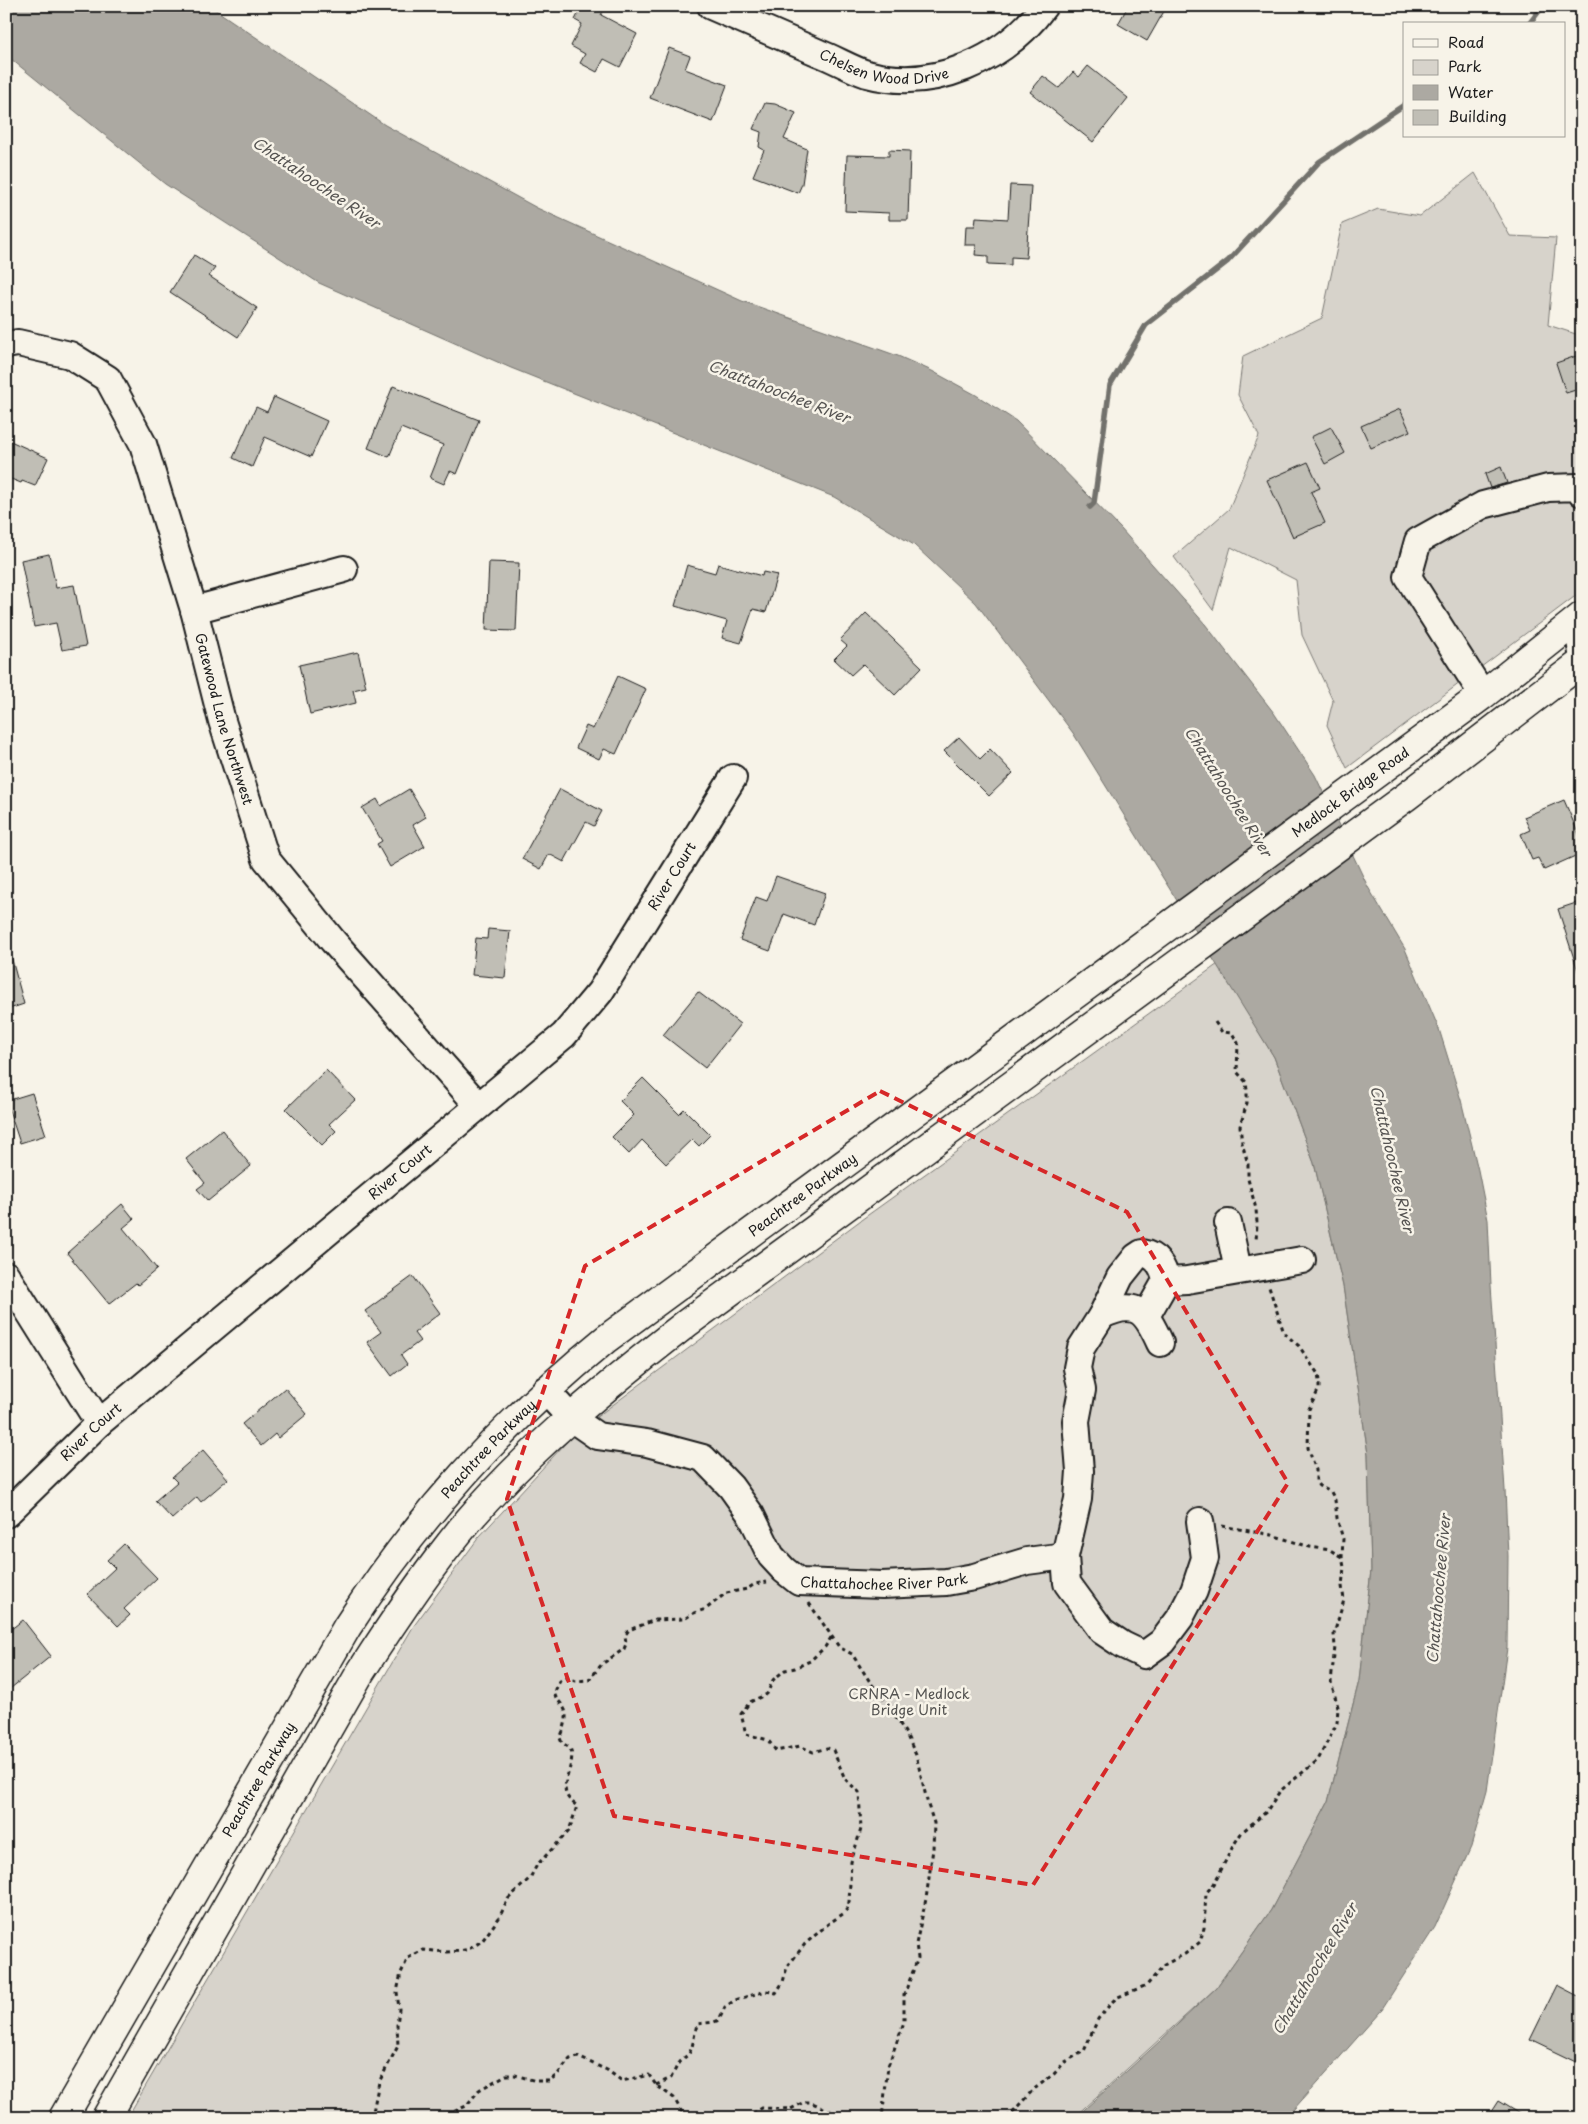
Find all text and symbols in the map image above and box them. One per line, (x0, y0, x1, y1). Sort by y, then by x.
legend (1403, 22, 1566, 138)
text: Road (1448, 30, 1484, 53)
street label: Chelsen Wood Drive (816, 43, 951, 89)
text: Park (1448, 54, 1482, 77)
text: Water (1448, 80, 1493, 103)
text: Building (1448, 104, 1507, 127)
water label: Chattahoochee River (248, 130, 387, 234)
water label: Chattahoochee River (706, 353, 856, 429)
street label: Gatewood Lane Northwest (190, 631, 259, 808)
water label: Chattahoochee River (1180, 722, 1280, 863)
street label: Medlock Bridge Road (1287, 742, 1414, 842)
street label: River Court (642, 837, 701, 914)
water label: Chattahoochee River (1365, 1083, 1422, 1236)
street label: River Court (363, 1139, 436, 1204)
street label: Peachtree Parkway (744, 1147, 861, 1241)
street label: Peachtree Parkway (436, 1394, 540, 1503)
street label: River Court (55, 1397, 126, 1466)
water label: Chattahoochee River (1420, 1511, 1456, 1664)
street label: Chattahochee River Park (800, 1567, 970, 1595)
park label: CRNRA - Medlock Bridge Unit (848, 1683, 970, 1720)
street label: Peachtree Parkway (217, 1718, 300, 1841)
water label: Chattahoochee River (1265, 1896, 1363, 2038)

